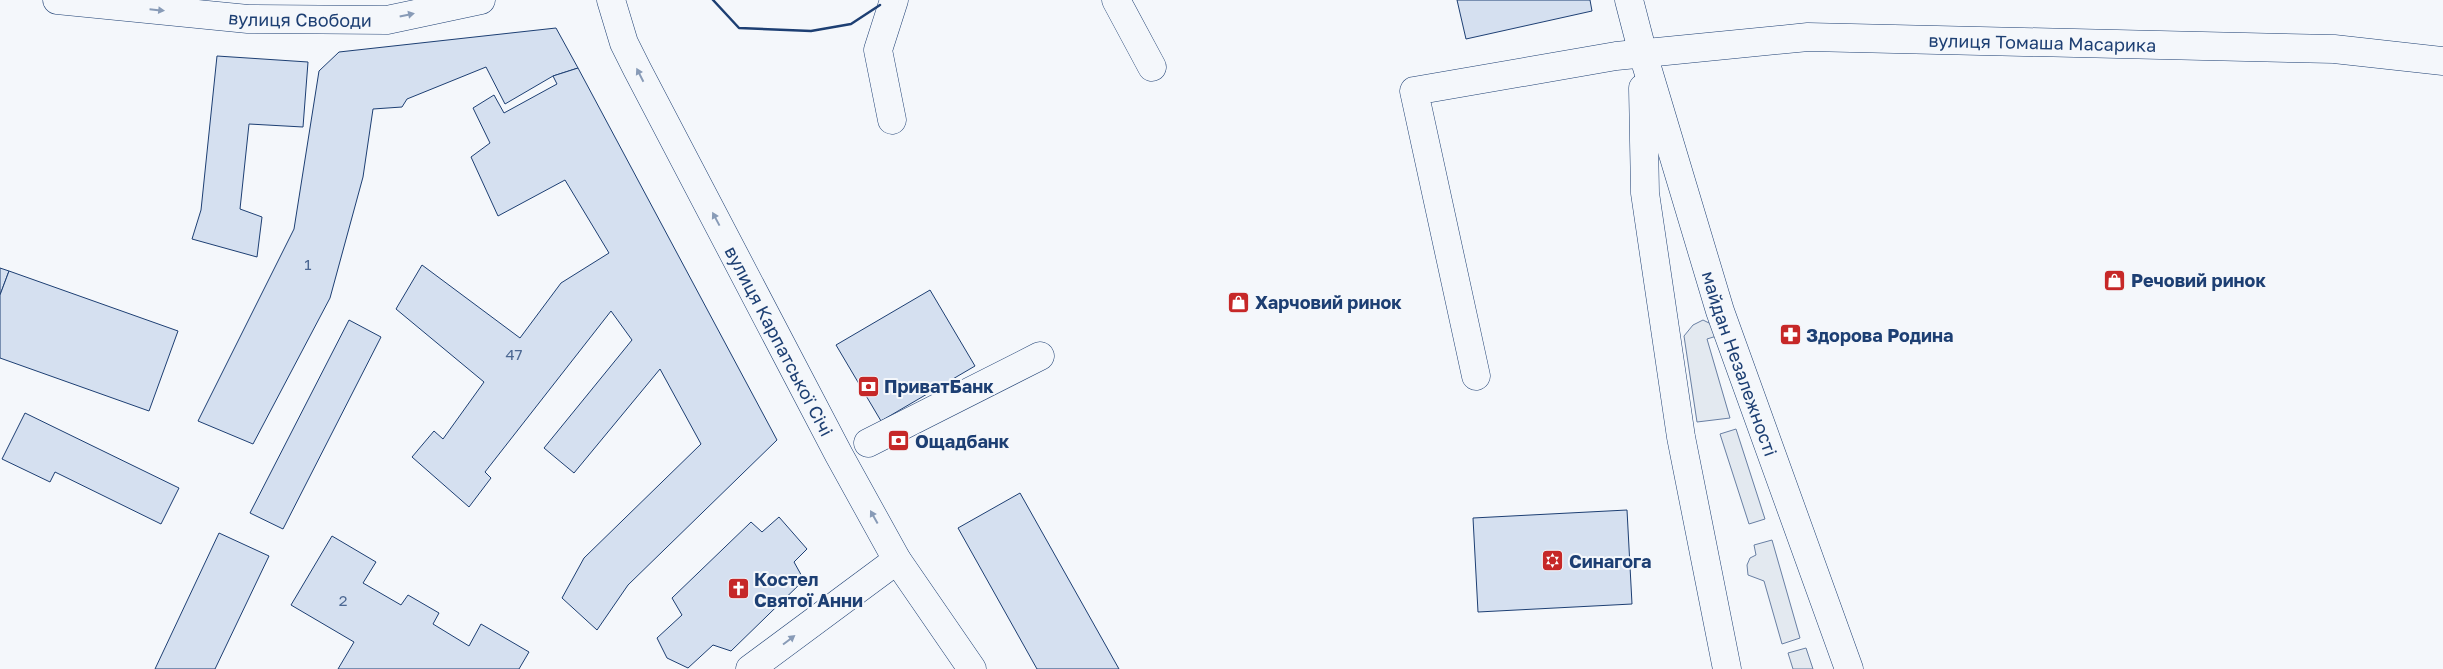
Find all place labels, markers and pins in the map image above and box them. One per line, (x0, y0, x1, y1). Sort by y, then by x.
shop icon: Речовий ринок (2103, 268, 2127, 292)
place label: Речовий ринок (2131, 269, 2266, 291)
shop icon: Харчовий ринок (1227, 290, 1251, 314)
place label: Харчовий ринок (1255, 291, 1402, 313)
pharmacy icon: Здорова Родина (1778, 323, 1802, 347)
place label: Здорова Родина (1806, 324, 1953, 346)
bank icon: ПриватБанк (856, 374, 880, 398)
place label: ПриватБанк (884, 375, 994, 397)
bank icon: Ощадбанк (887, 429, 911, 453)
place label: Ощадбанк (915, 430, 1010, 452)
synagogue icon: Синагога (1541, 549, 1565, 573)
place label: Синагога (1569, 550, 1651, 572)
place label: Костел Святої Анни (754, 568, 863, 611)
church icon: Костел Святої Анни (726, 577, 750, 601)

